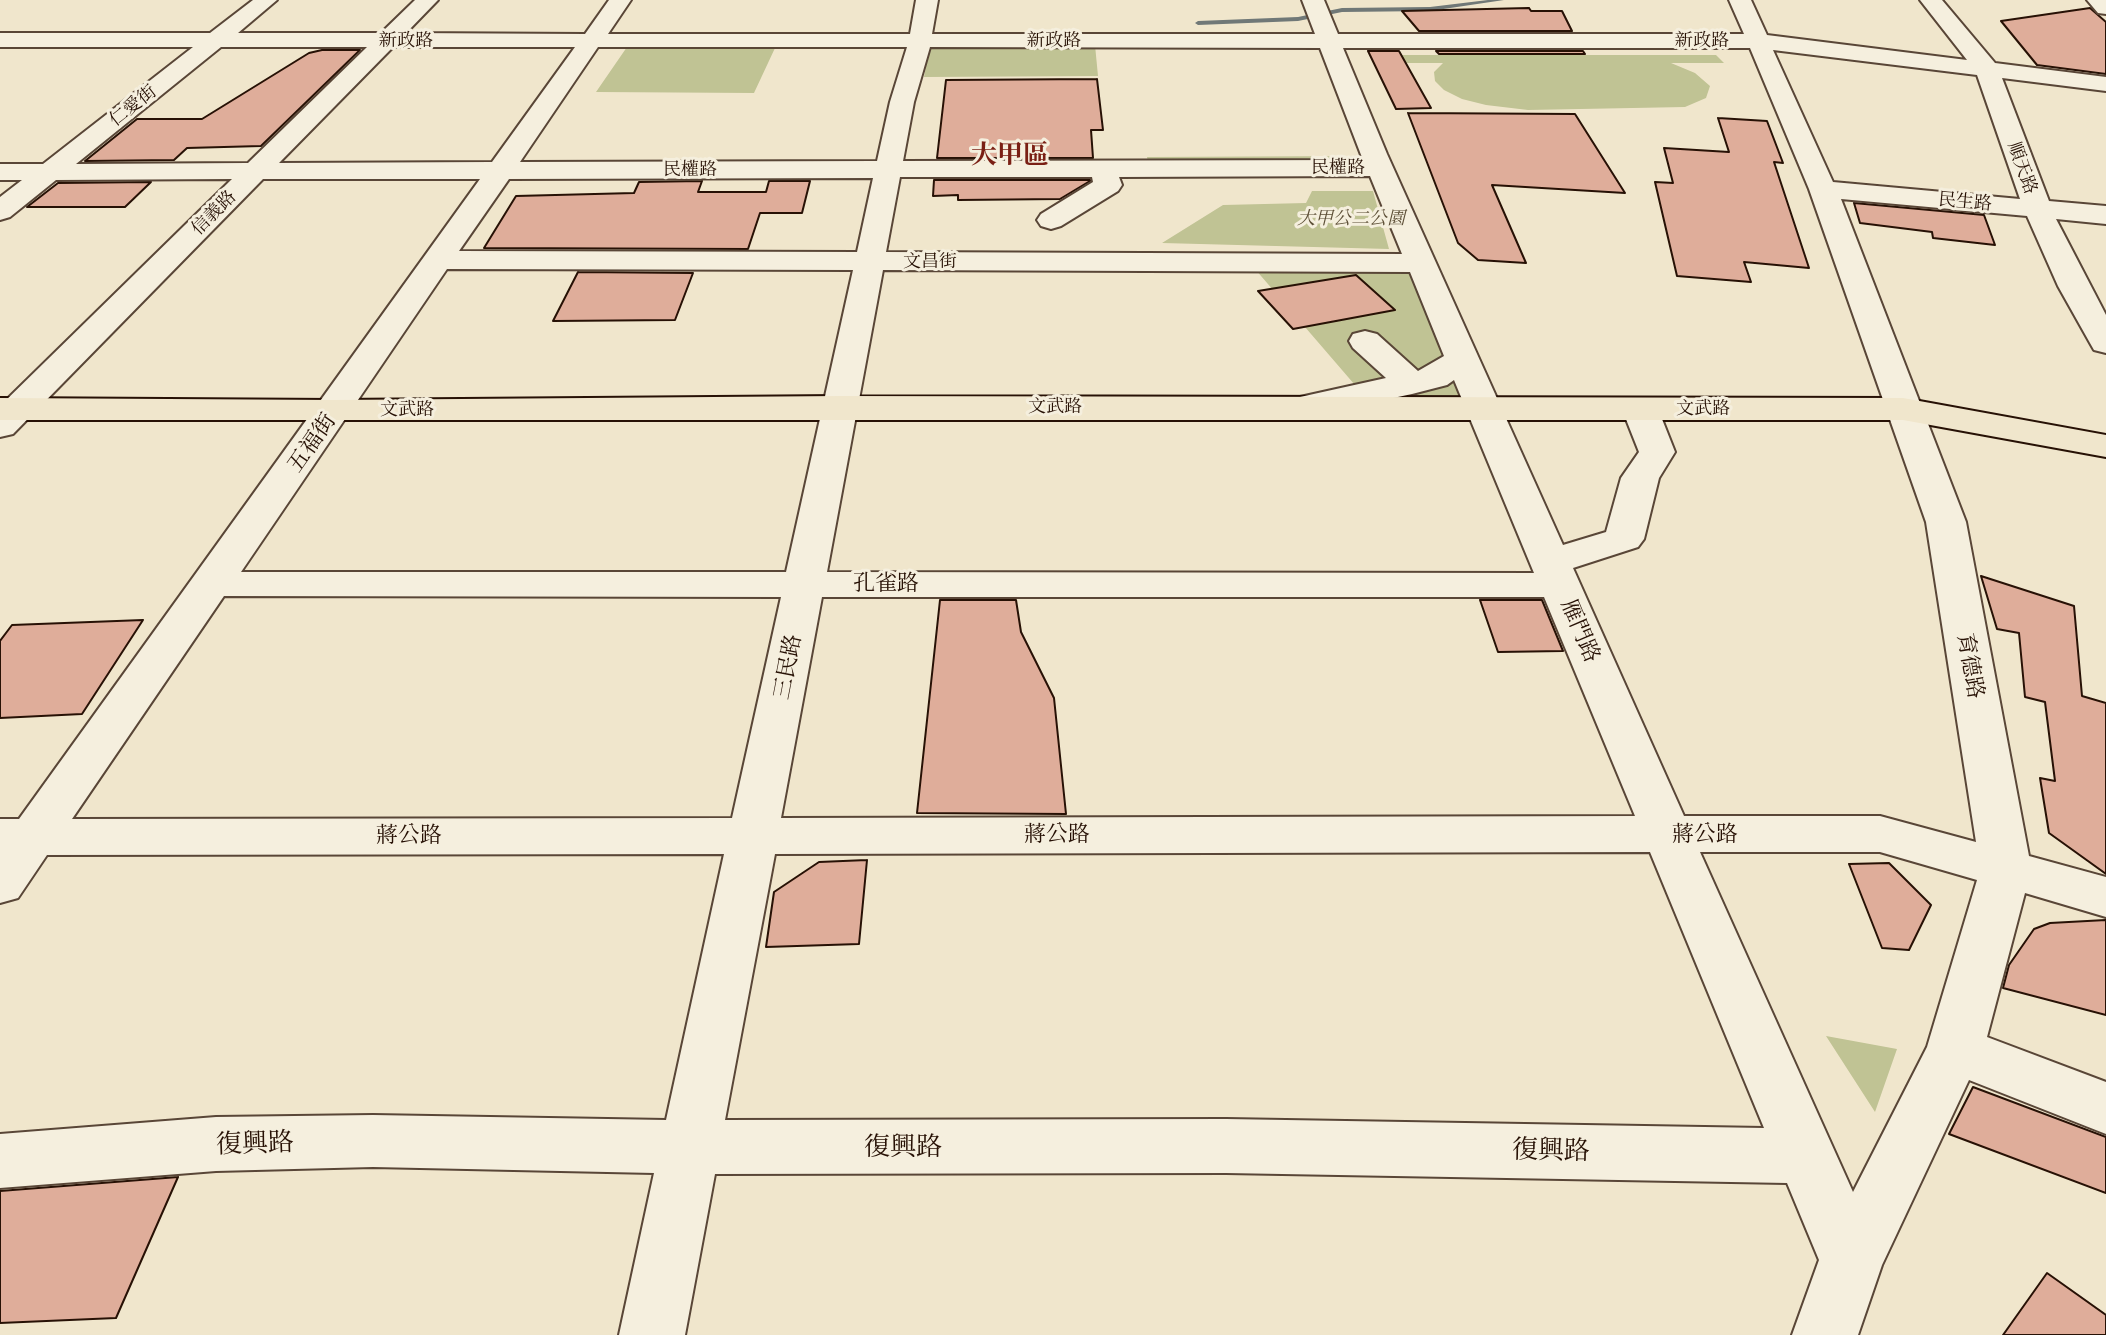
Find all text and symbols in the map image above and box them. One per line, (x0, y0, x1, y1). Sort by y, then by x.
street label: 新政路 (379, 30, 433, 52)
street label: 新政路 (1027, 30, 1081, 52)
street label: 新政路 (1675, 30, 1729, 52)
street label: 仁愛街 (105, 81, 161, 131)
district label: 大甲區 (971, 139, 1049, 171)
street label: 順天路 (2003, 139, 2041, 197)
street label: 民權路 (1311, 157, 1365, 179)
street label: 民權路 (663, 159, 717, 181)
street label: 信義路 (187, 186, 241, 240)
street label: 民生路 (1937, 189, 1993, 215)
park label: 大甲公二公園 (1297, 208, 1405, 230)
street label: 文昌街 (903, 251, 957, 273)
street label: 文武路 (1028, 396, 1082, 418)
street label: 文武路 (1676, 398, 1730, 420)
street label: 文武路 (380, 399, 434, 421)
street label: 五福街 (282, 408, 342, 478)
street label: 孔雀路 (853, 571, 919, 597)
street label: 雁門路 (1555, 595, 1605, 667)
street label: 育德路 (1951, 631, 1989, 701)
street label: 三民路 (769, 632, 807, 702)
street label: 蔣公路 (1024, 822, 1090, 848)
street label: 蔣公路 (1672, 822, 1738, 848)
street label: 蔣公路 (376, 823, 442, 849)
street label: 復興路 (215, 1127, 295, 1161)
street label: 復興路 (864, 1131, 942, 1163)
street label: 復興路 (1512, 1135, 1590, 1167)

